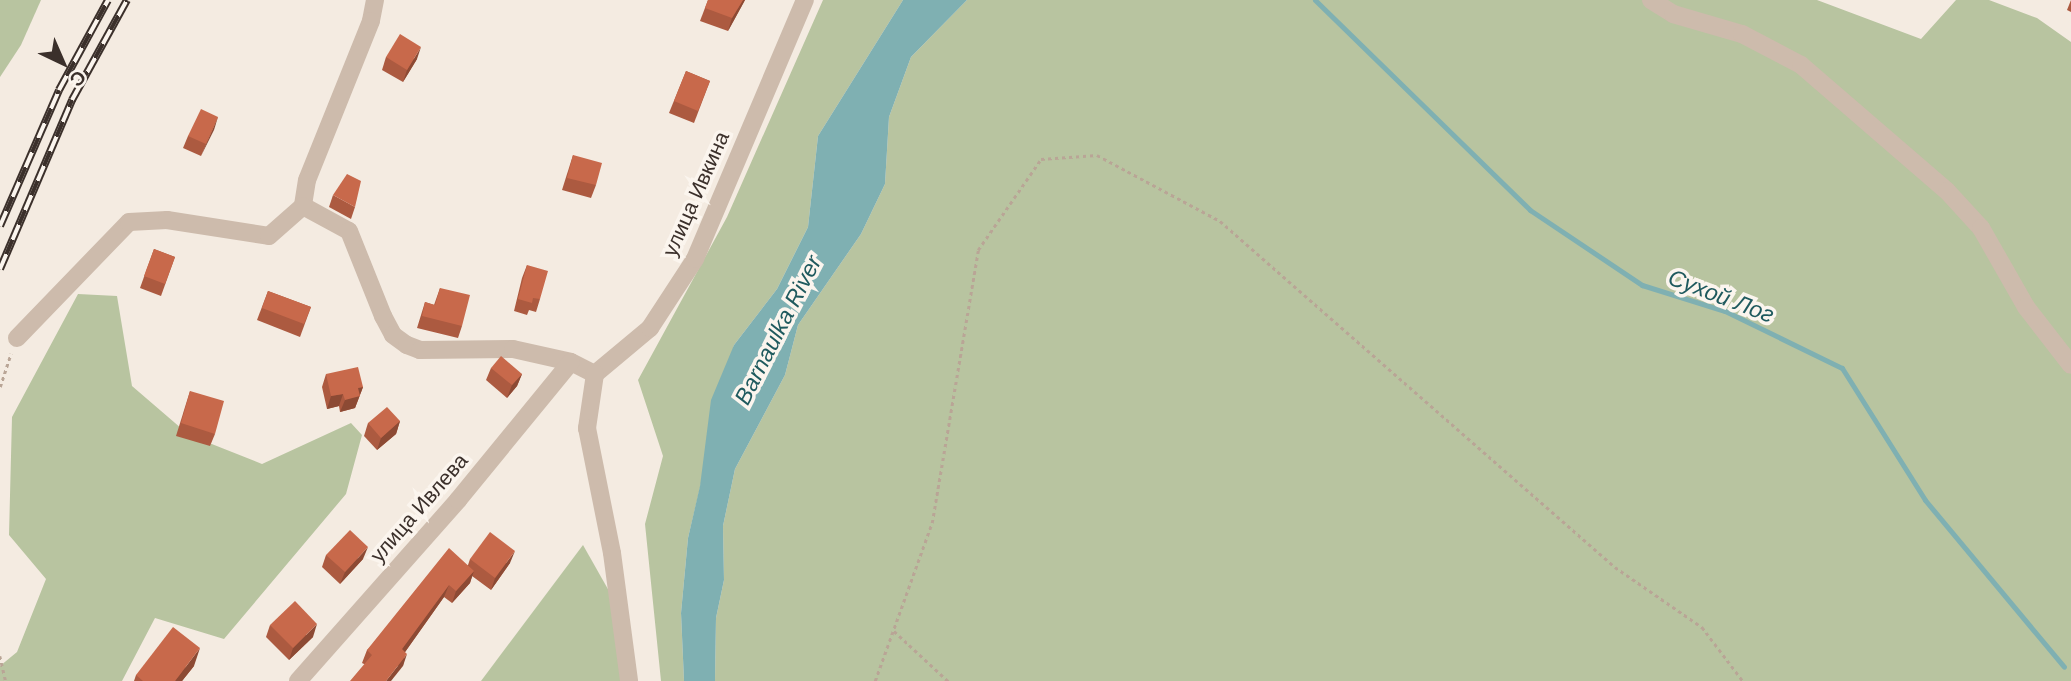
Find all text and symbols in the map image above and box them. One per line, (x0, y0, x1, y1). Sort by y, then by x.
north arrow (28, 28, 98, 98)
text: С (66, 66, 90, 91)
street label: улица Ивкина (657, 128, 735, 260)
water label: Barnaulka River (729, 251, 827, 409)
water label: Сухой Лог (1664, 263, 1778, 329)
street label: улица Ивлева (365, 448, 473, 568)

